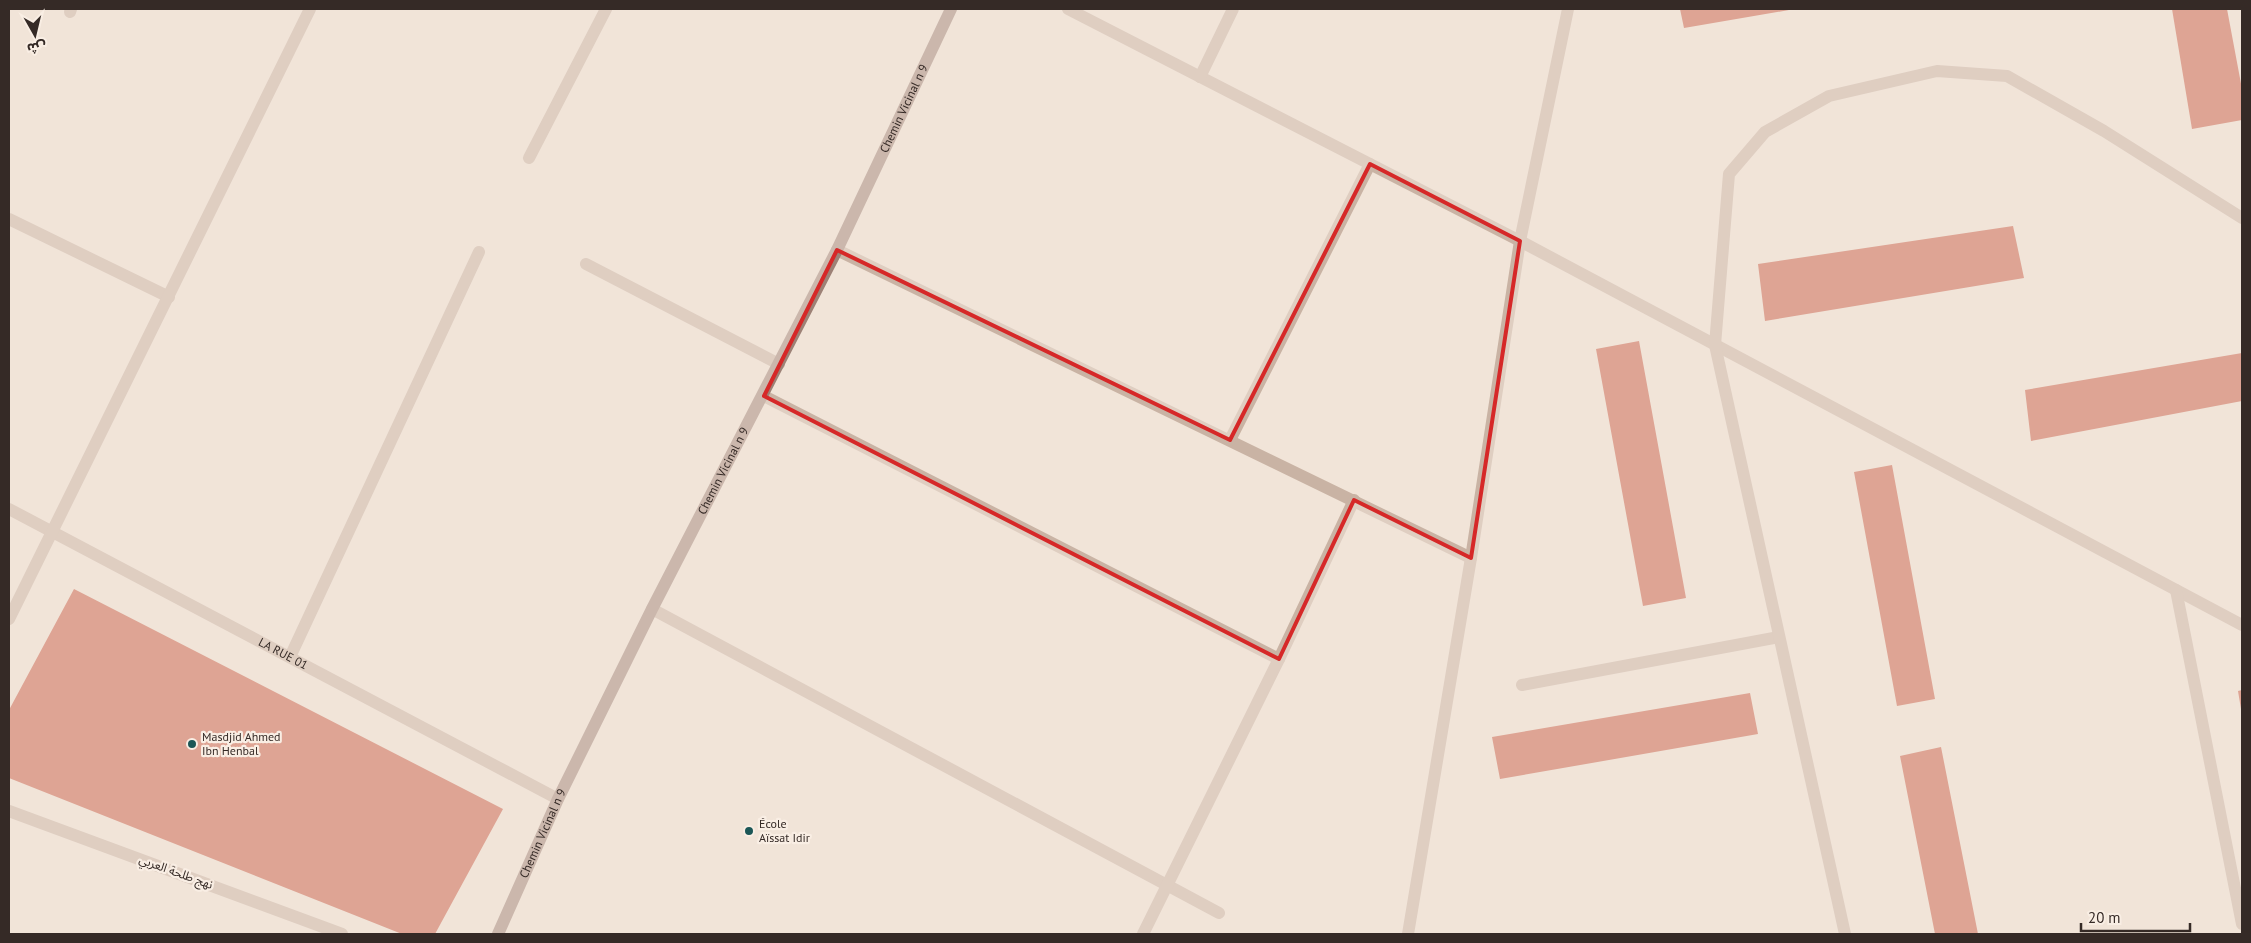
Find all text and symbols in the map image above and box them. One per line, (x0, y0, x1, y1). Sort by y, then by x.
north arrow (10, 10, 60, 60)
text: ش (26, 38, 48, 58)
street label: Chemin Vicinal n 9 (876, 62, 931, 155)
street label: Chemin Vicinal n 9 (694, 425, 751, 517)
street label: LA RUE 01 (256, 634, 311, 673)
place label: Masdjid Ahmed Ibn Henbal (202, 729, 281, 758)
marker: Masdjid Ahmed Ibn Henbal (186, 738, 198, 750)
street label: Chemin Vicinal n 9 (516, 786, 569, 880)
place label: École Aïssat Idir (759, 816, 810, 845)
marker: École Aïssat Idir (743, 825, 755, 837)
street label: نهج طلحة العربي (136, 851, 215, 894)
scale bar (2081, 900, 2190, 932)
text: 20 m (2088, 908, 2121, 927)

